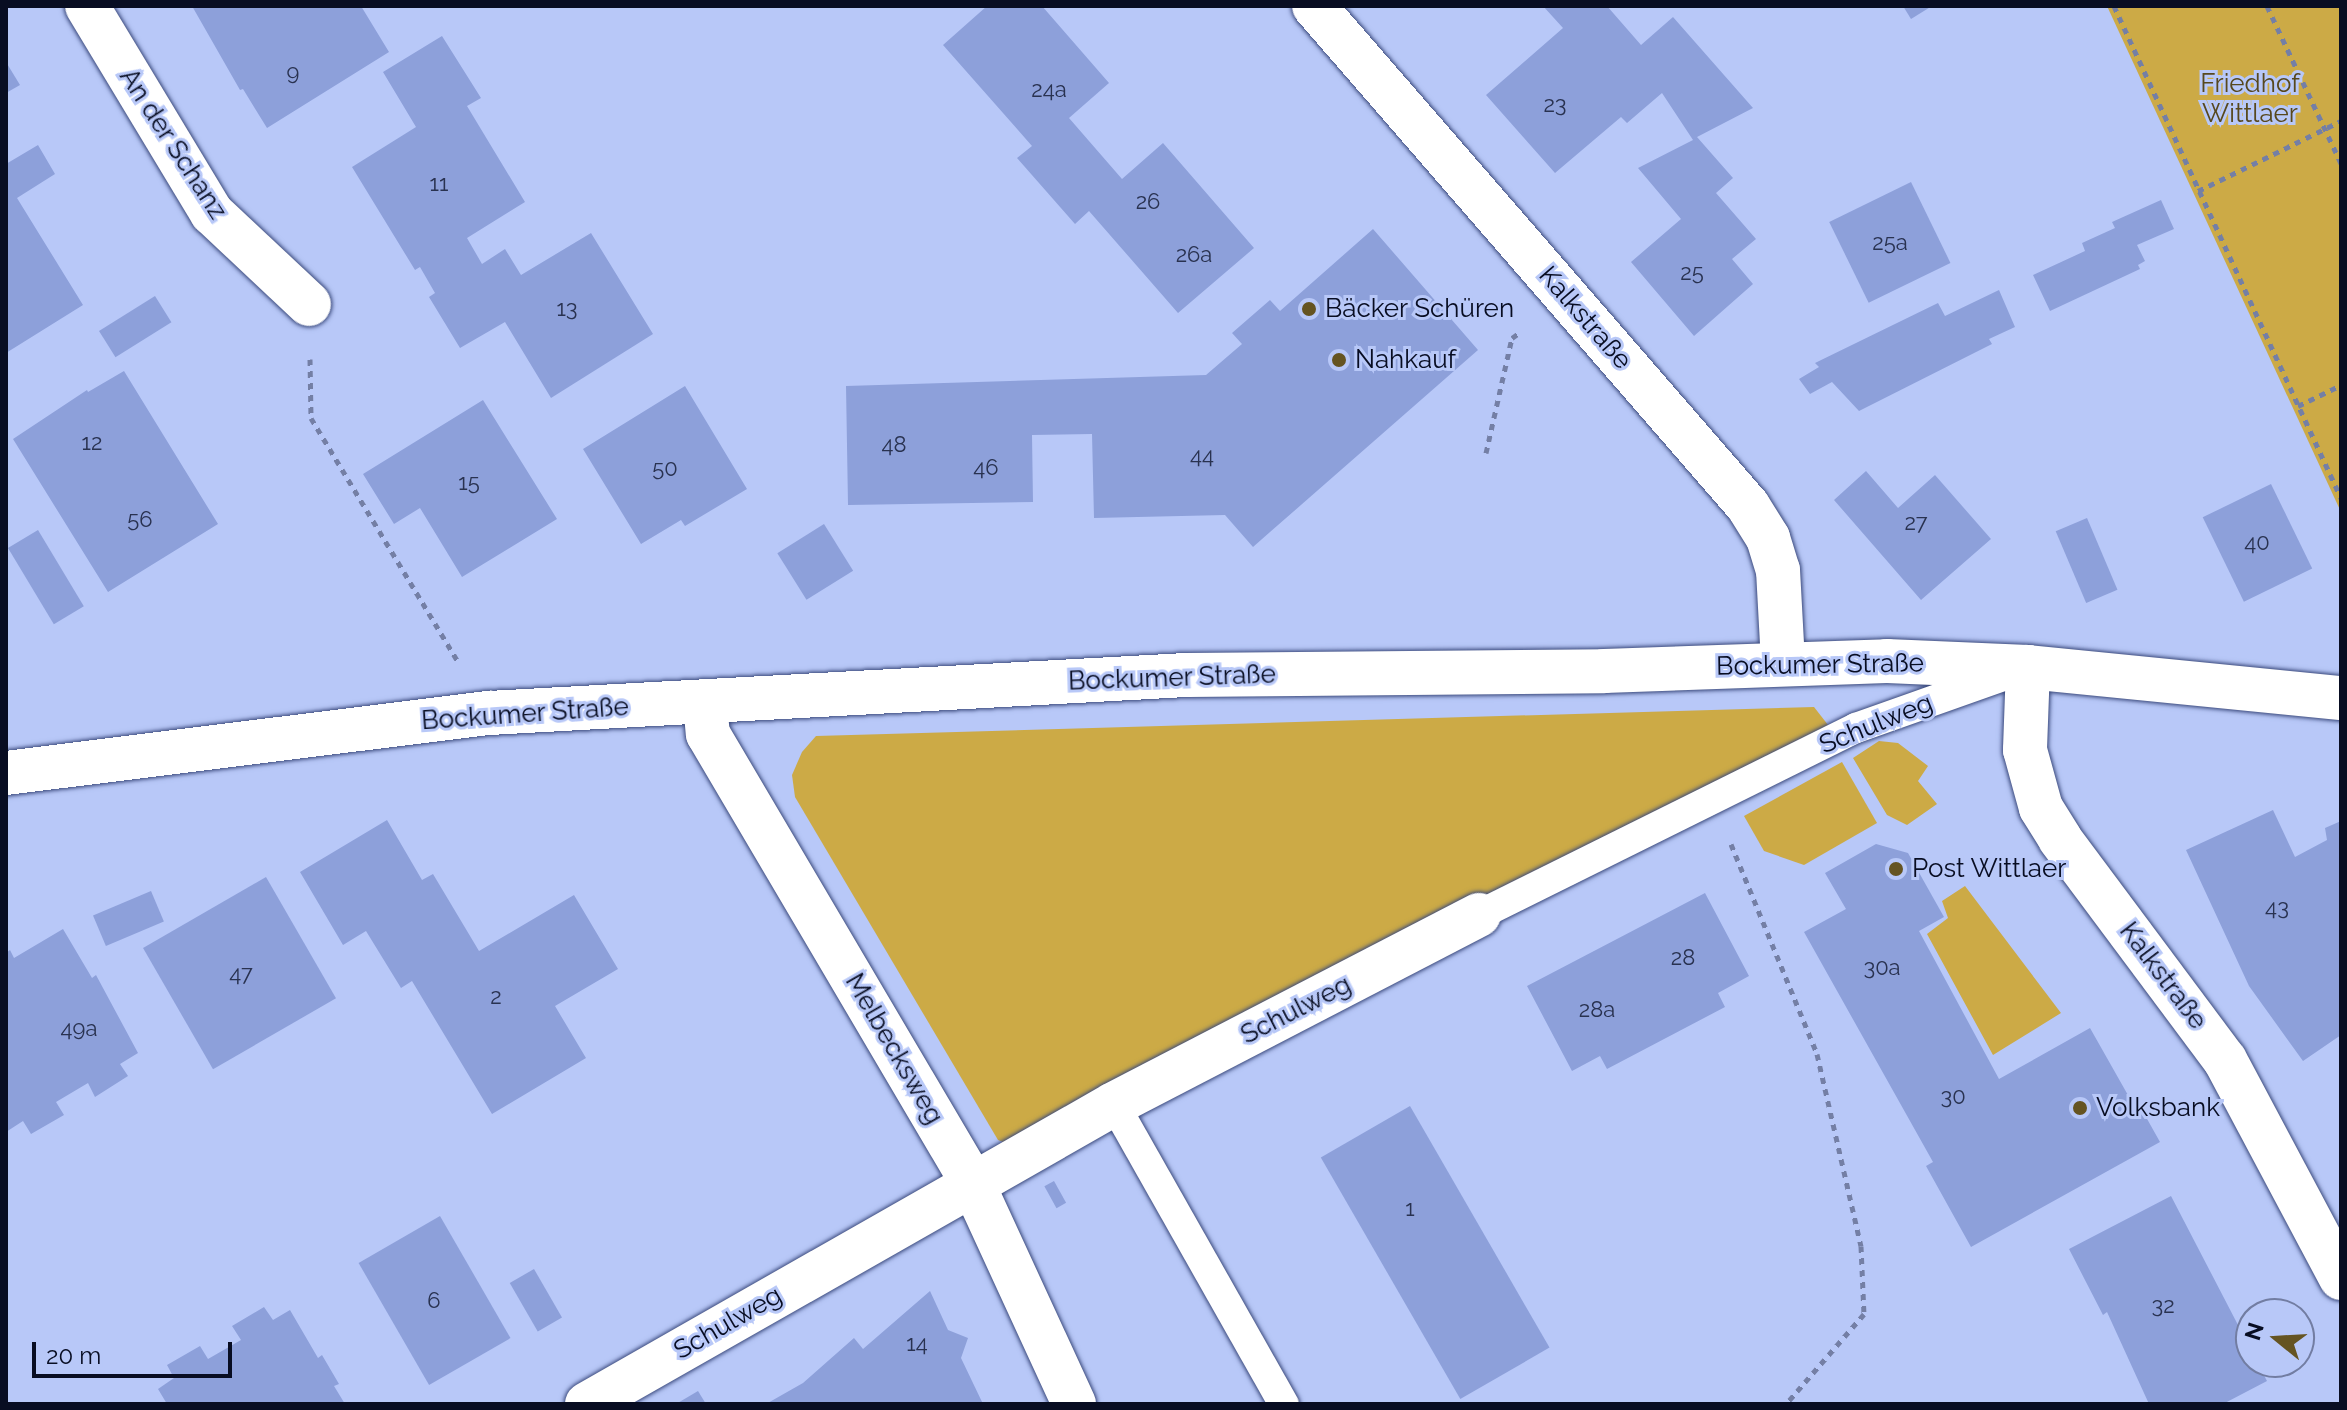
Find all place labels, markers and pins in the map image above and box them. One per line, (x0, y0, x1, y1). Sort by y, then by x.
place label: Bäcker Schüren (1325, 293, 1515, 325)
marker: Bäcker Schüren (1300, 300, 1318, 318)
place label: Nahkauf (1355, 344, 1456, 376)
marker: Nahkauf (1330, 351, 1348, 369)
place label: Post Wittlaer (1912, 853, 2067, 885)
marker: Post Wittlaer (1887, 860, 1905, 878)
place label: Volksbank (2096, 1092, 2220, 1124)
marker: Volksbank (2071, 1099, 2089, 1117)

